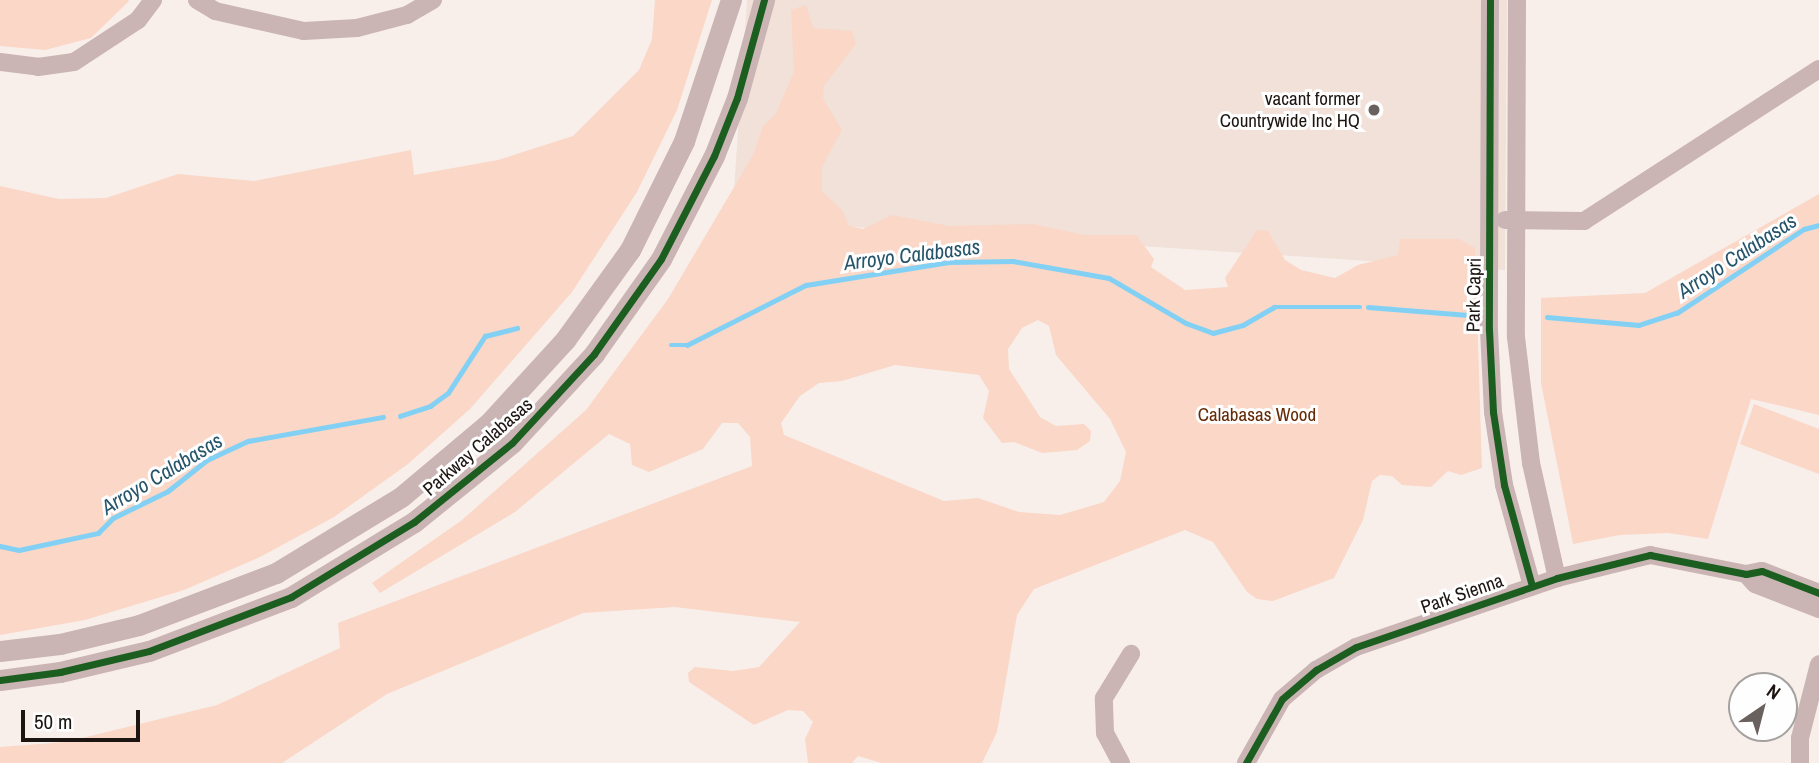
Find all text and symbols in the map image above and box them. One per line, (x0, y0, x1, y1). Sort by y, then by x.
place label: vacant former Countrywide Inc HQ (1220, 88, 1360, 132)
marker: vacant former Countrywide Inc HQ (1366, 102, 1382, 118)
water label: Arroyo Calabasas (1673, 208, 1801, 304)
water label: Arroyo Calabasas (843, 234, 981, 276)
street label: Park Capri (1462, 258, 1486, 332)
street label: Parkway Calabasas (419, 393, 537, 501)
park label: Calabasas Wood (1198, 404, 1316, 426)
water label: Arroyo Calabasas (97, 428, 227, 520)
street label: Park Sienna (1418, 569, 1506, 619)
north arrow (1728, 672, 1798, 742)
text: N (1762, 678, 1786, 705)
scale bar (24, 696, 144, 740)
text: 50 m (34, 707, 72, 736)

